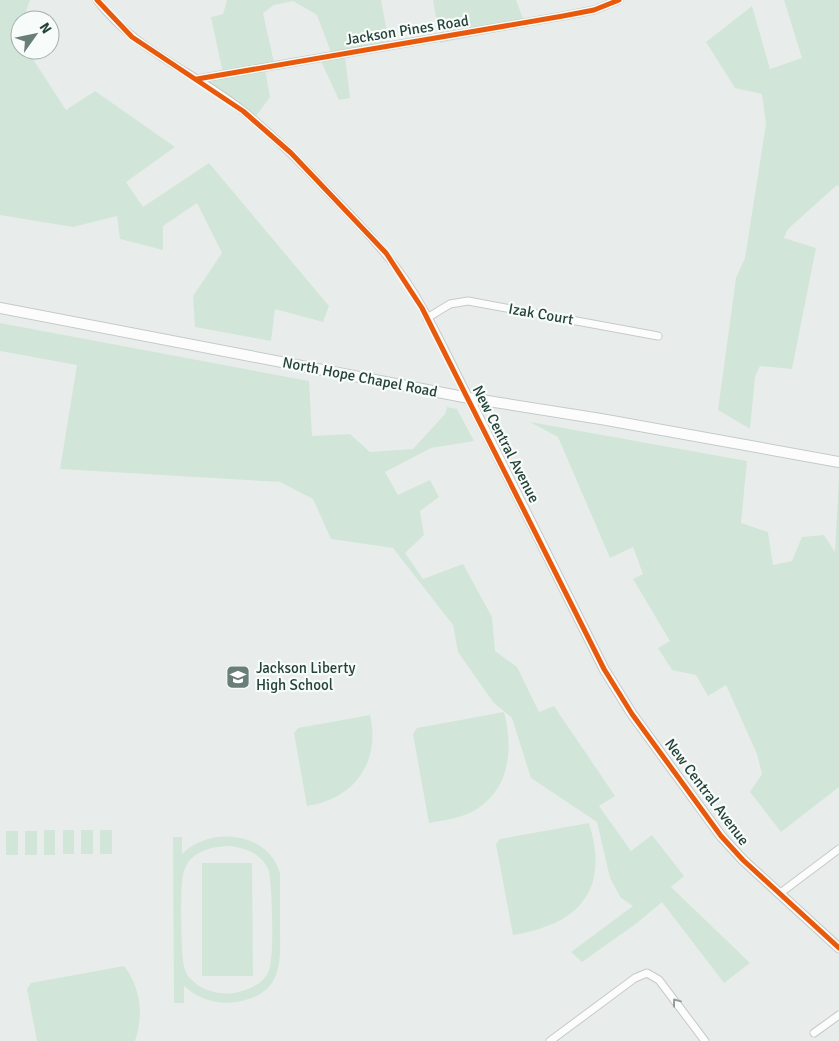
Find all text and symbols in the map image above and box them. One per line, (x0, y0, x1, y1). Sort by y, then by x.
north arrow (10, 10, 60, 60)
street label: Jackson Pines Road (344, 11, 470, 49)
text: N (36, 19, 55, 37)
street label: Izak Court (507, 299, 575, 329)
street label: North Hope Chapel Road (281, 353, 439, 401)
street label: New Central Avenue (469, 382, 543, 506)
place label: Jackson Liberty High School (256, 659, 356, 694)
school or university icon: Jackson Liberty High School (225, 664, 251, 690)
street label: New Central Avenue (661, 735, 753, 849)
one-way arrow (673, 999, 681, 1008)

